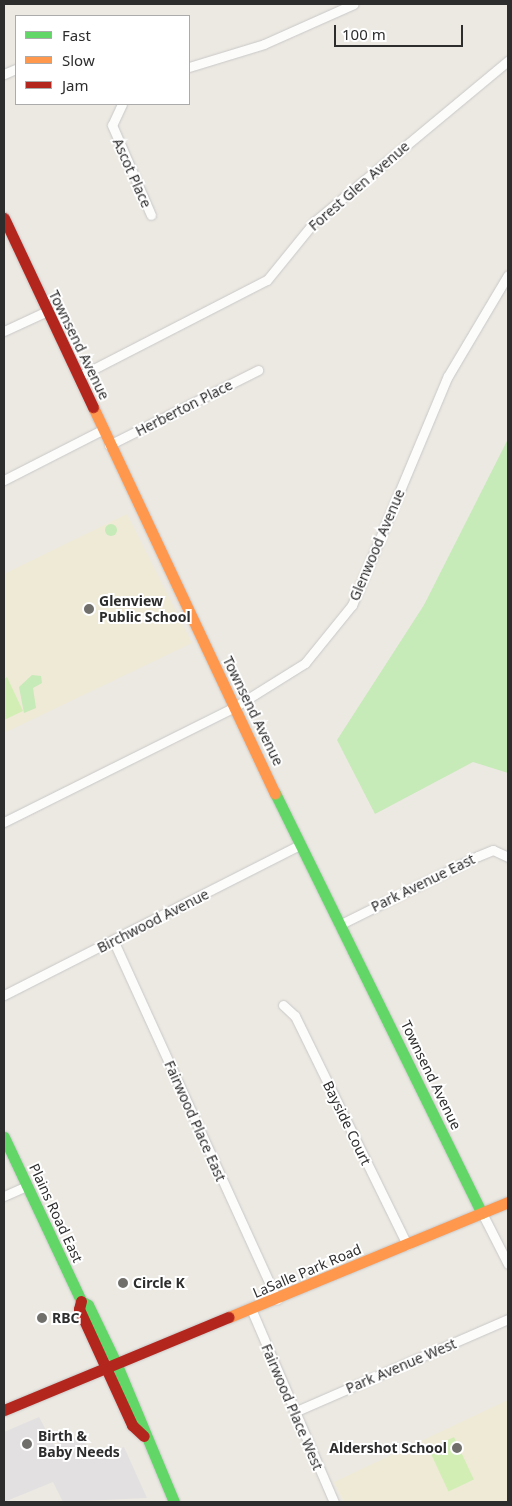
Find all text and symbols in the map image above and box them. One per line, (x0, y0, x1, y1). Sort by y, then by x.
legend (15, 15, 190, 105)
scale bar (337, 15, 466, 47)
text: 100 m (342, 24, 386, 44)
text: Fast (62, 25, 91, 45)
text: Slow (62, 50, 95, 70)
text: Jam (62, 75, 89, 95)
street label: Ascot Place (109, 136, 155, 210)
street label: Forest Glen Avenue (305, 138, 413, 234)
street label: Townsend Avenue (45, 288, 113, 402)
street label: Herberton Place (133, 376, 235, 440)
street label: Glenwood Avenue (346, 487, 408, 603)
place label: Glenview Public School (99, 593, 191, 626)
marker: Glenview Public School (83, 603, 95, 615)
street label: Townsend Avenue (219, 654, 287, 768)
street label: Park Avenue East (368, 851, 478, 915)
street label: Birchwood Avenue (94, 886, 212, 956)
street label: Townsend Avenue (397, 1018, 465, 1132)
street label: Fairwood Place East (161, 1058, 229, 1184)
street label: Bayside Court (319, 1078, 375, 1168)
street label: Plains Road East (26, 1161, 86, 1265)
street label: LaSalle Park Road (250, 1241, 364, 1301)
place label: Circle K (133, 1275, 185, 1291)
marker: Circle K (117, 1277, 129, 1289)
place label: RBC (52, 1310, 79, 1326)
marker: RBC (36, 1312, 48, 1324)
street label: Park Avenue West (343, 1335, 459, 1397)
street label: Fairwood Place West (258, 1341, 326, 1473)
place label: Birth & Baby Needs (38, 1428, 120, 1460)
marker: Birth & Baby Needs (20, 1437, 34, 1451)
place label: Aldershot School (329, 1440, 447, 1456)
marker: Aldershot School (451, 1442, 463, 1454)

